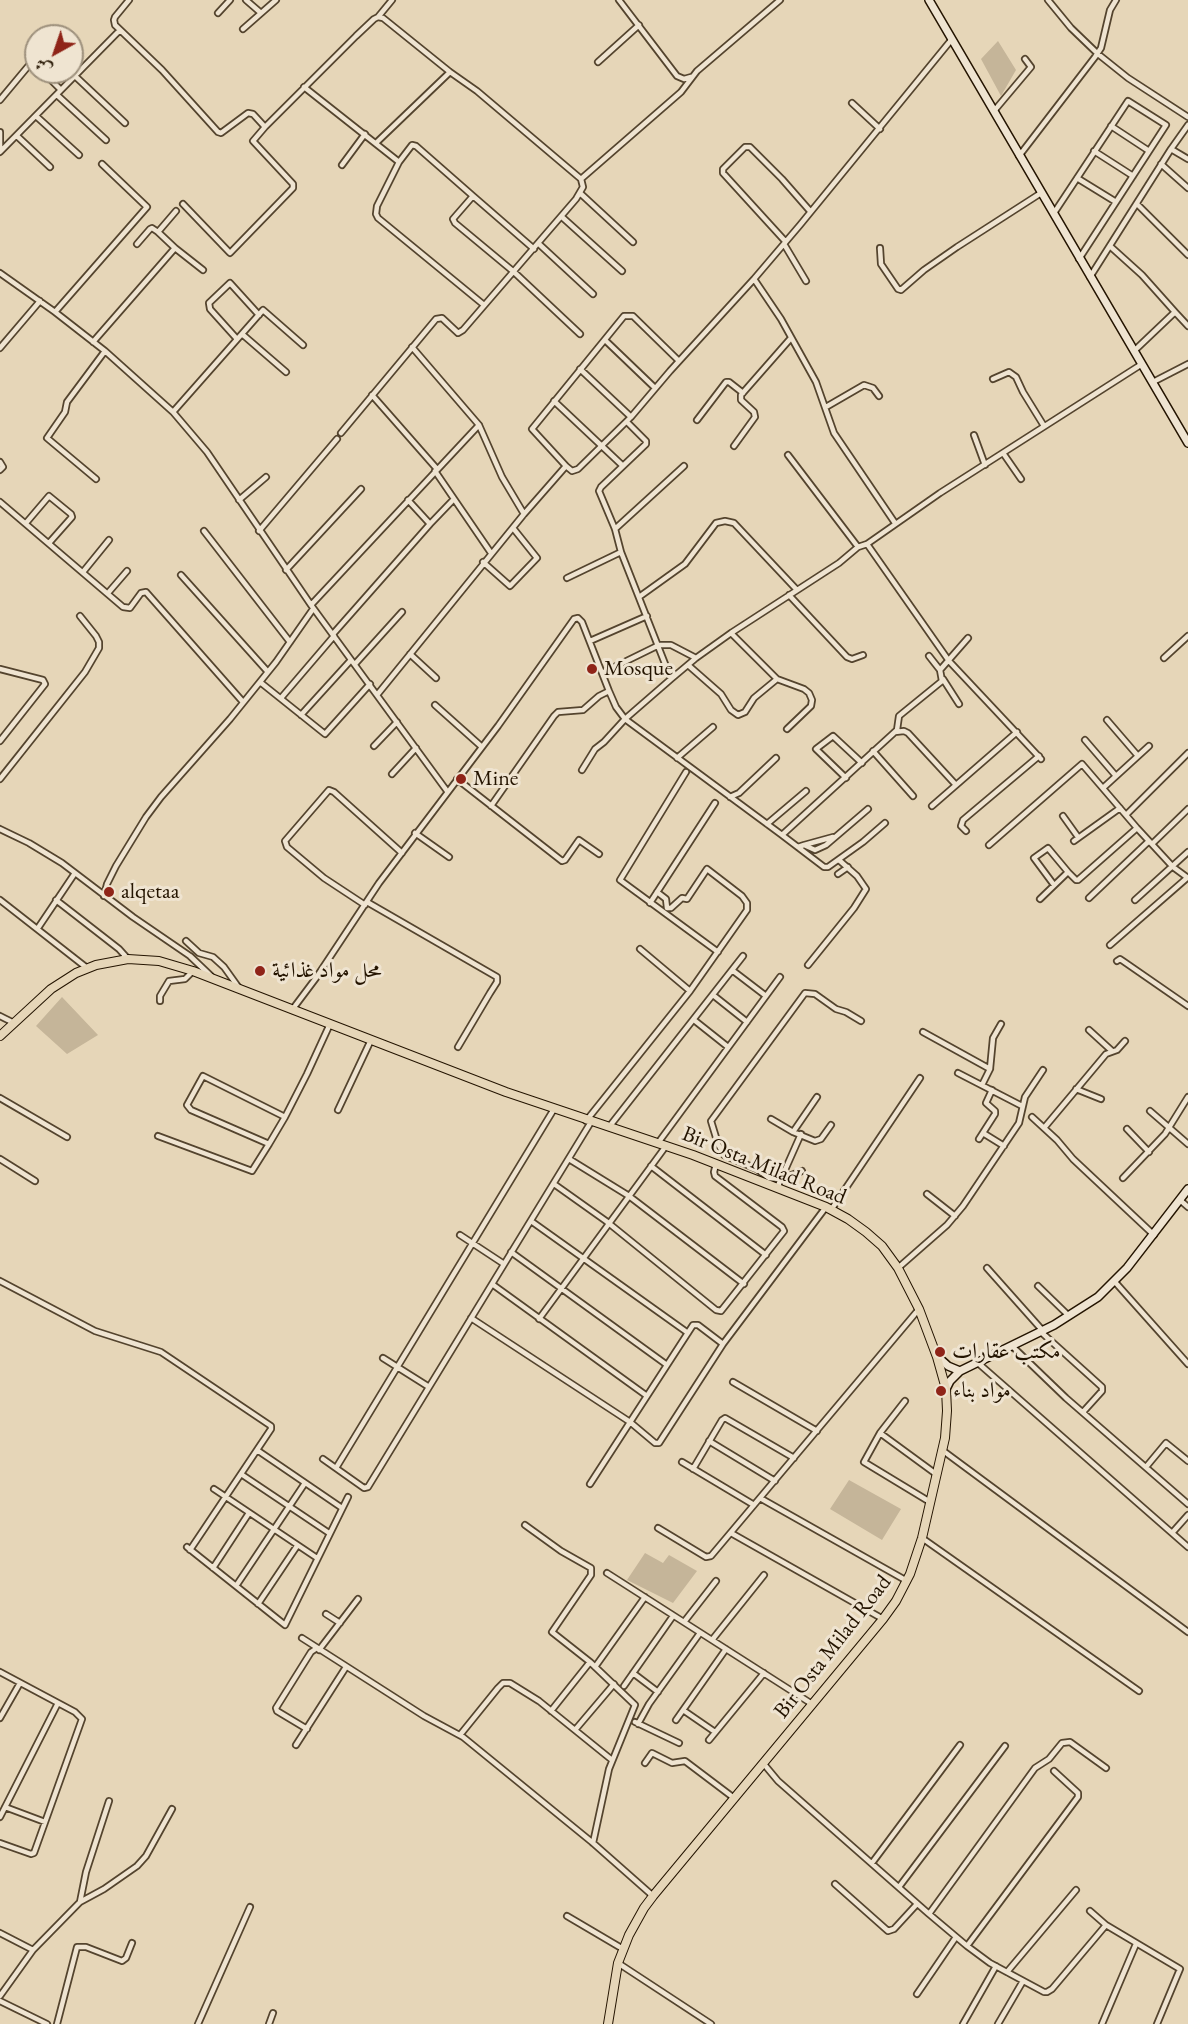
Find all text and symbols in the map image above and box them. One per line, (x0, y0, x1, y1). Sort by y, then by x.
north arrow (24, 24, 84, 84)
text: ش (31, 53, 56, 80)
place label: Mosque (604, 656, 673, 682)
marker: Mosque (585, 662, 599, 676)
place label: Mine (473, 766, 518, 792)
marker: Mine (454, 772, 468, 786)
place label: alqetaa (121, 879, 180, 905)
marker: alqetaa (102, 885, 116, 899)
place label: محل مواد غذائية (272, 958, 381, 984)
marker: محل مواد غذائية (253, 964, 267, 978)
street label: Bir Osta Milad Road (678, 1121, 850, 1211)
place label: مكتب عقارات (952, 1339, 1060, 1365)
marker: مكتب عقارات (933, 1345, 947, 1359)
place label: مواد بناء (953, 1378, 1011, 1404)
marker: مواد بناء (934, 1384, 948, 1398)
street label: Bir Osta Milad Road (769, 1570, 897, 1724)

